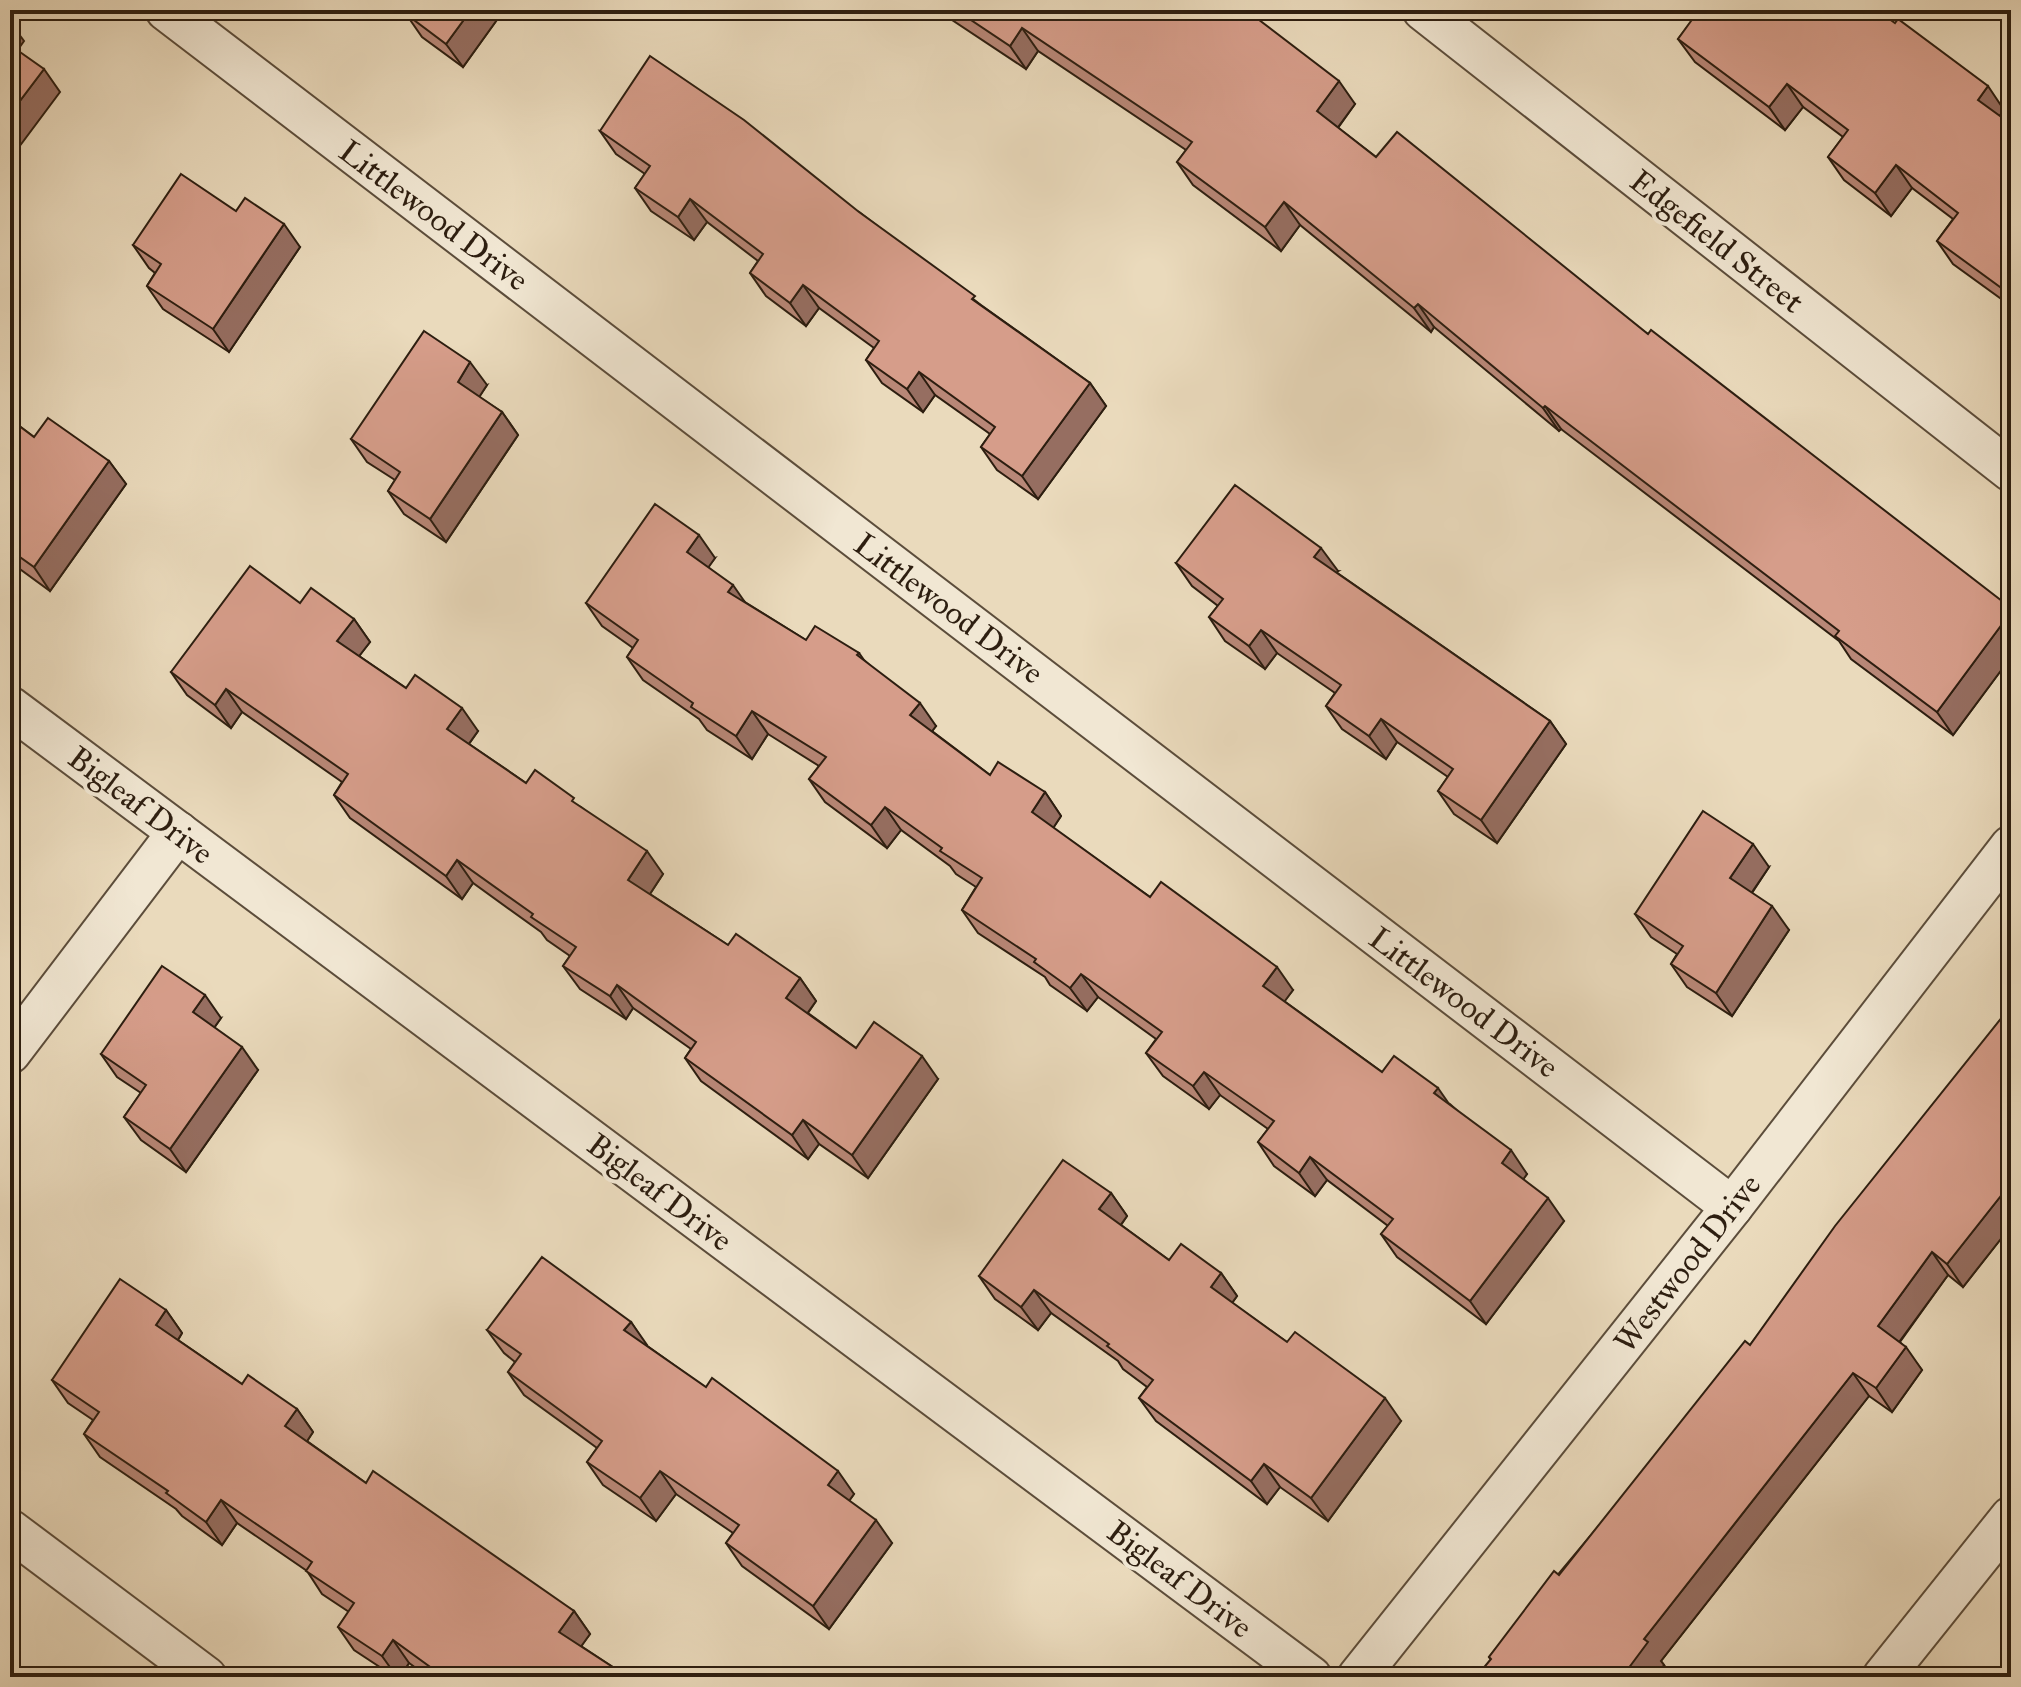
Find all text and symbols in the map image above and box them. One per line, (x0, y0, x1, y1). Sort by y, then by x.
street label: Littlewood Drive (331, 131, 536, 299)
street label: Edgefield Street (1622, 161, 1811, 321)
street label: Littlewood Drive (846, 524, 1051, 692)
street label: Bigleaf Drive (60, 738, 221, 873)
street label: Littlewood Drive (1361, 918, 1566, 1086)
street label: Bigleaf Drive (579, 1125, 740, 1260)
street label: Westwood Drive (1606, 1166, 1769, 1360)
street label: Bigleaf Drive (1099, 1512, 1260, 1647)

